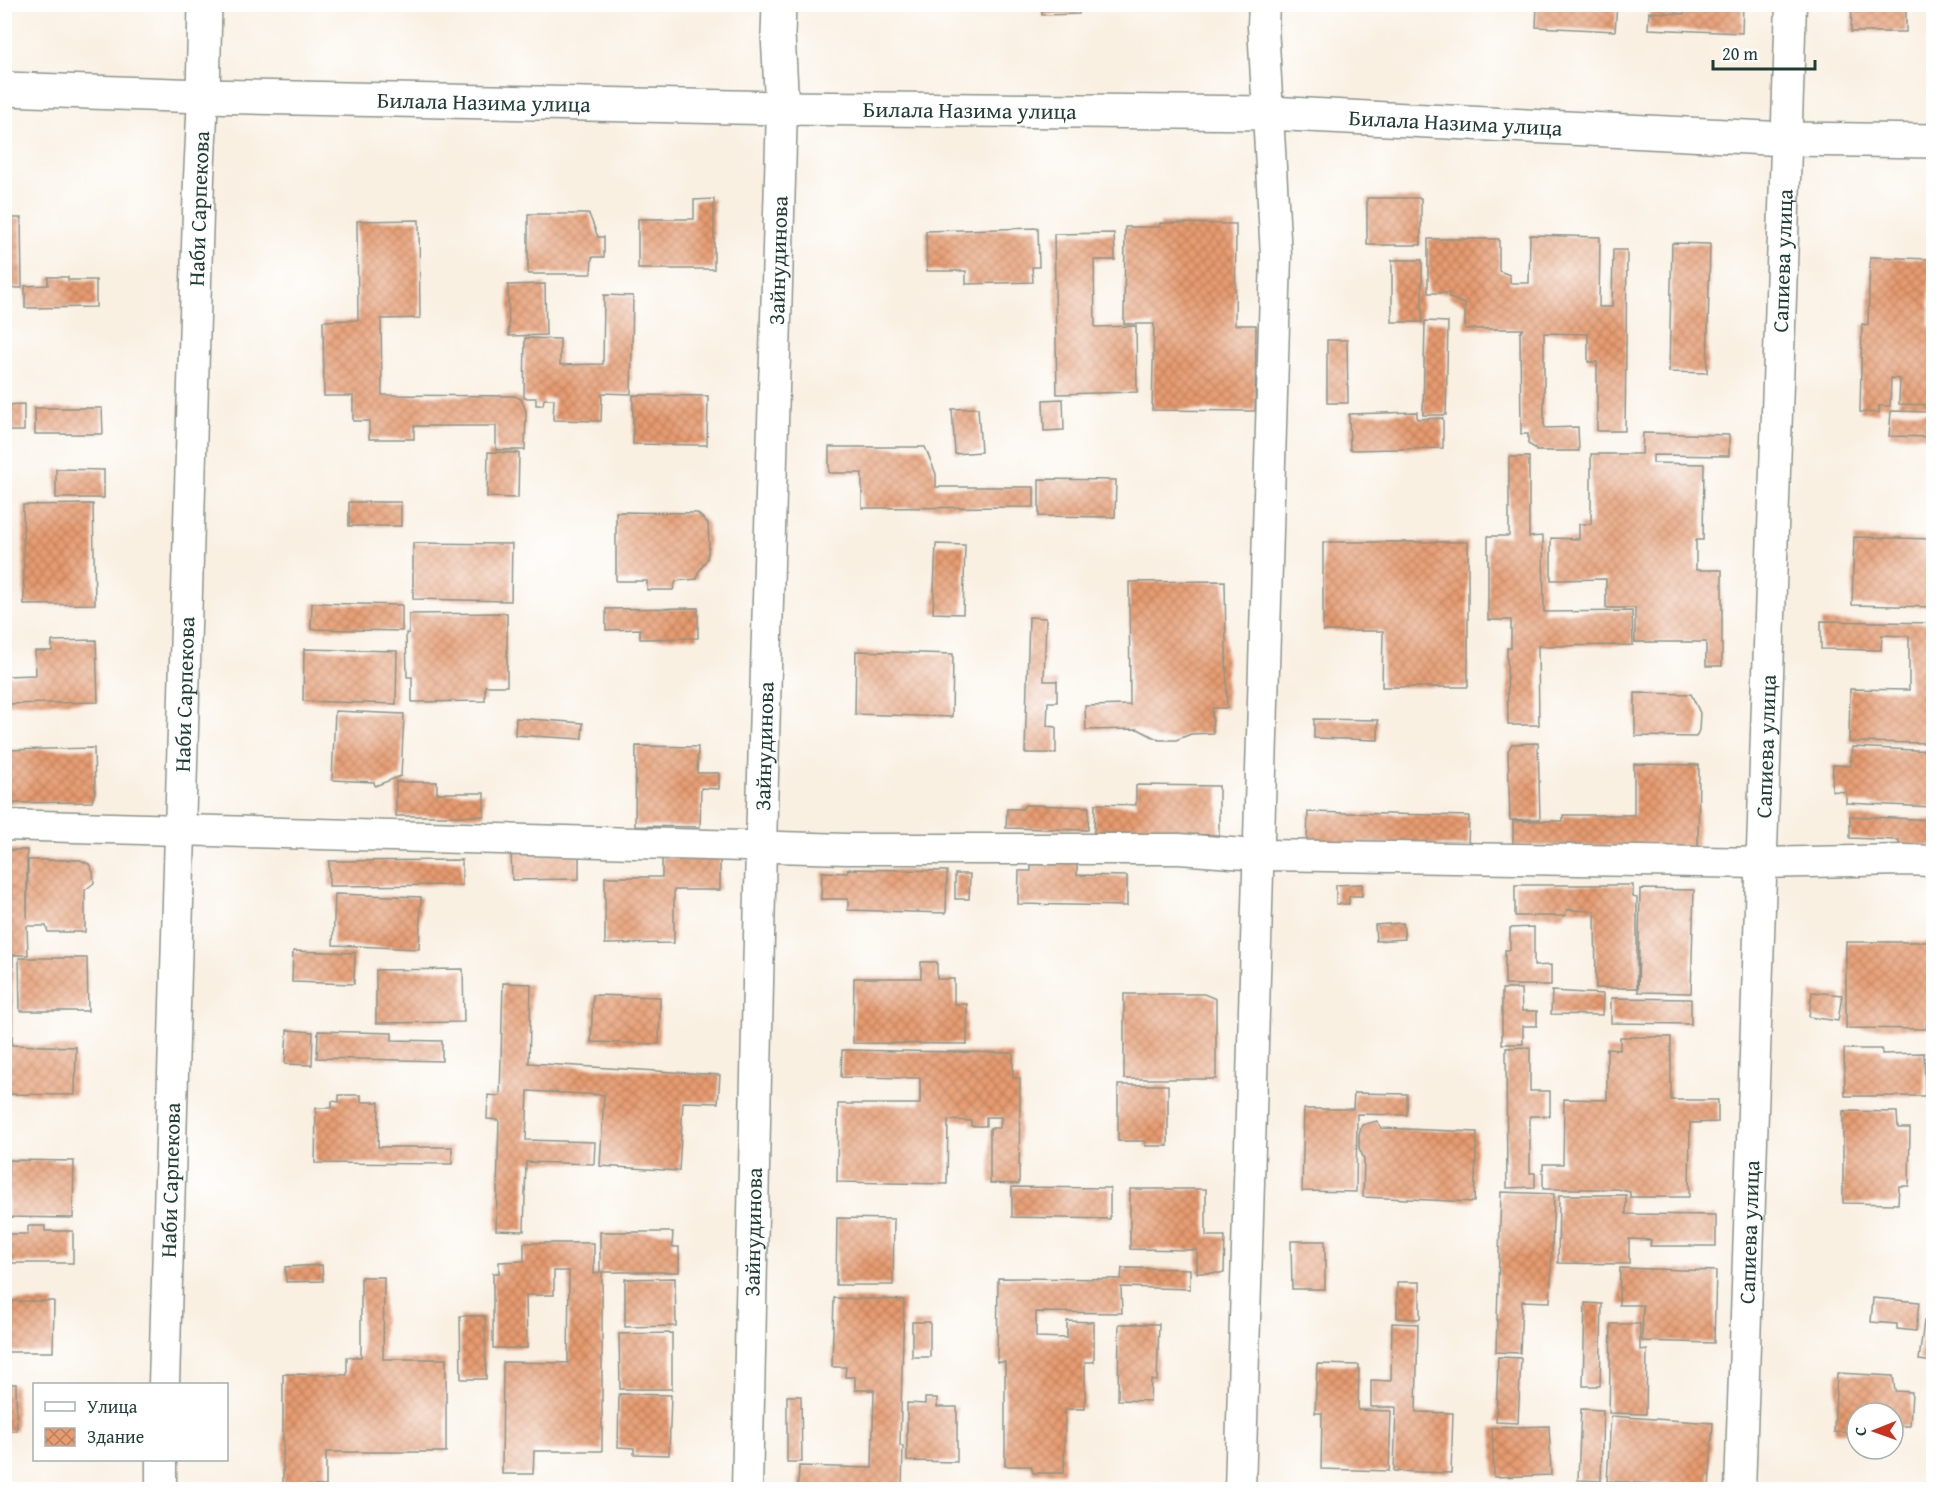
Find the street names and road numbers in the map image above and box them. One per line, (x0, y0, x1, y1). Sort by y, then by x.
street label: Билала Назима улица (377, 84, 592, 120)
street label: Билала Назима улица (863, 93, 1077, 127)
street label: Билала Назима улица (1348, 101, 1564, 144)
street label: Наби Сарпекова (180, 130, 217, 287)
street label: Сапиева улица (1764, 188, 1801, 333)
street label: Зайнудинова (760, 195, 796, 325)
street label: Наби Сарпекова (166, 616, 202, 772)
street label: Сапиева улица (1747, 674, 1784, 819)
street label: Зайнудинова (746, 681, 782, 811)
street label: Наби Сарпекова (152, 1101, 188, 1258)
street label: Сапиева улица (1730, 1159, 1767, 1305)
street label: Зайнудинова (735, 1167, 770, 1297)

